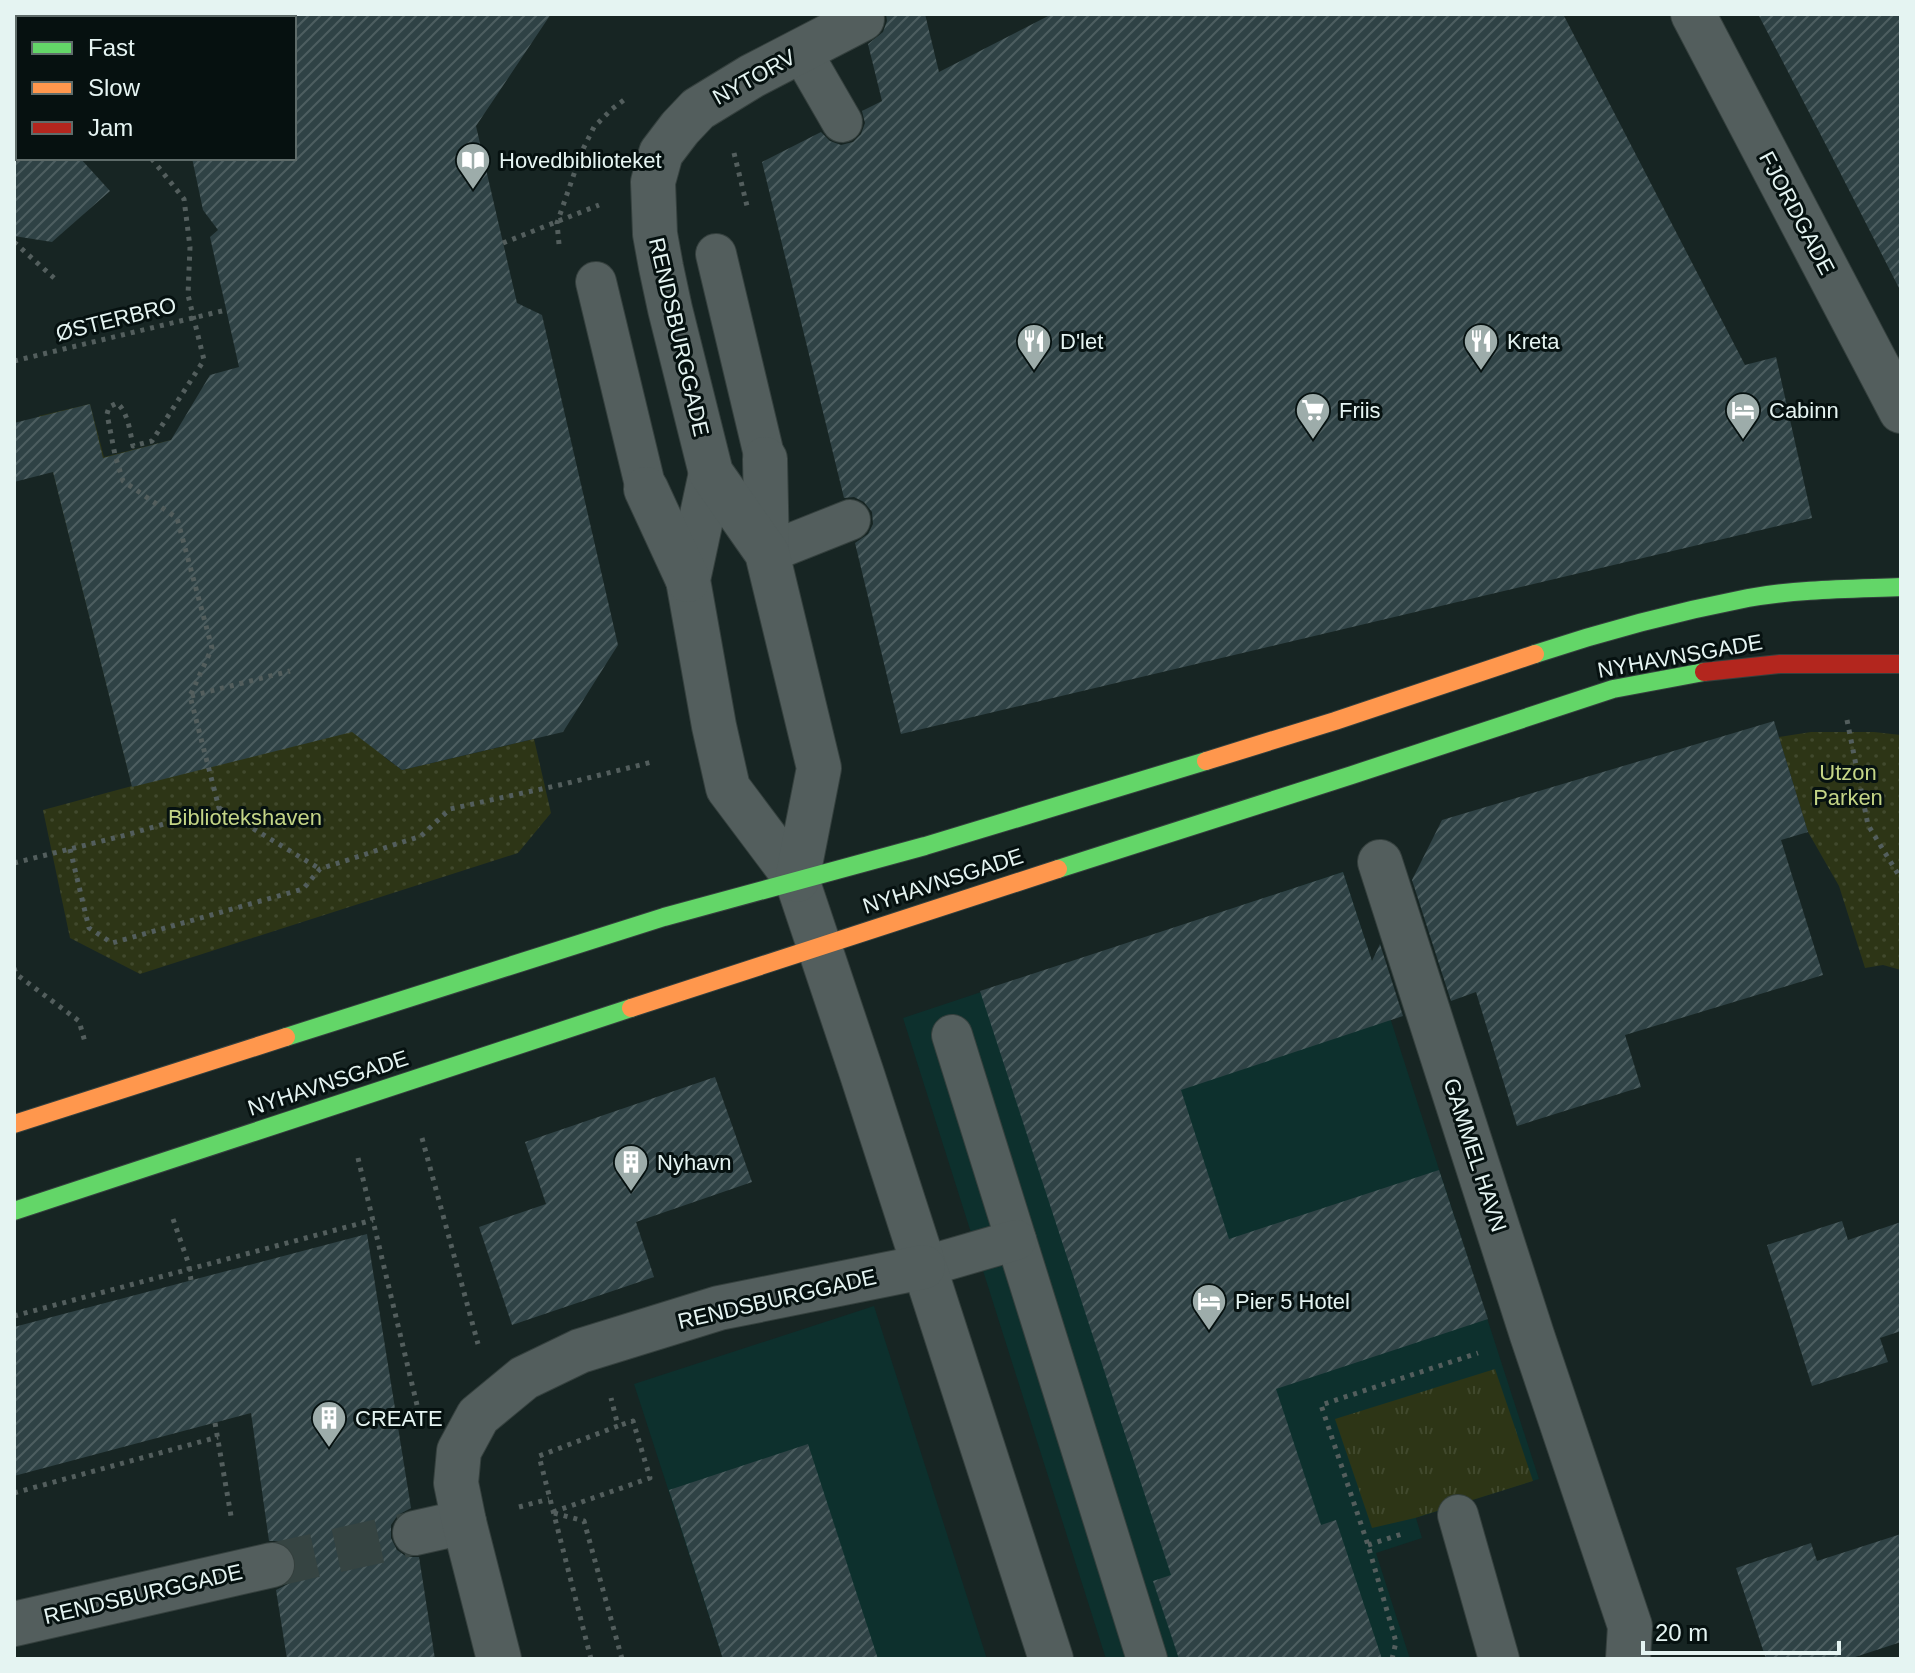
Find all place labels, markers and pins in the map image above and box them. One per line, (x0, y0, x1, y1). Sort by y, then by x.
library icon: Hovedbiblioteket (454, 141, 492, 191)
place label: Hovedbiblioteket (499, 148, 662, 173)
restaurant icon: D'let (1015, 322, 1053, 372)
restaurant icon: Kreta (1462, 322, 1500, 372)
place label: D'let (1060, 329, 1103, 354)
place label: Kreta (1507, 329, 1560, 354)
supermarket icon: Friis (1294, 391, 1332, 441)
hotel icon: Cabinn (1724, 391, 1762, 441)
place label: Friis (1339, 398, 1381, 423)
place label: Cabinn (1769, 398, 1839, 423)
building icon: Nyhavn (612, 1143, 650, 1193)
place label: Nyhavn (657, 1150, 732, 1175)
hotel icon: Pier 5 Hotel (1190, 1282, 1228, 1332)
place label: Pier 5 Hotel (1235, 1289, 1350, 1314)
building icon: CREATE (310, 1399, 348, 1449)
place label: CREATE (355, 1406, 443, 1431)

